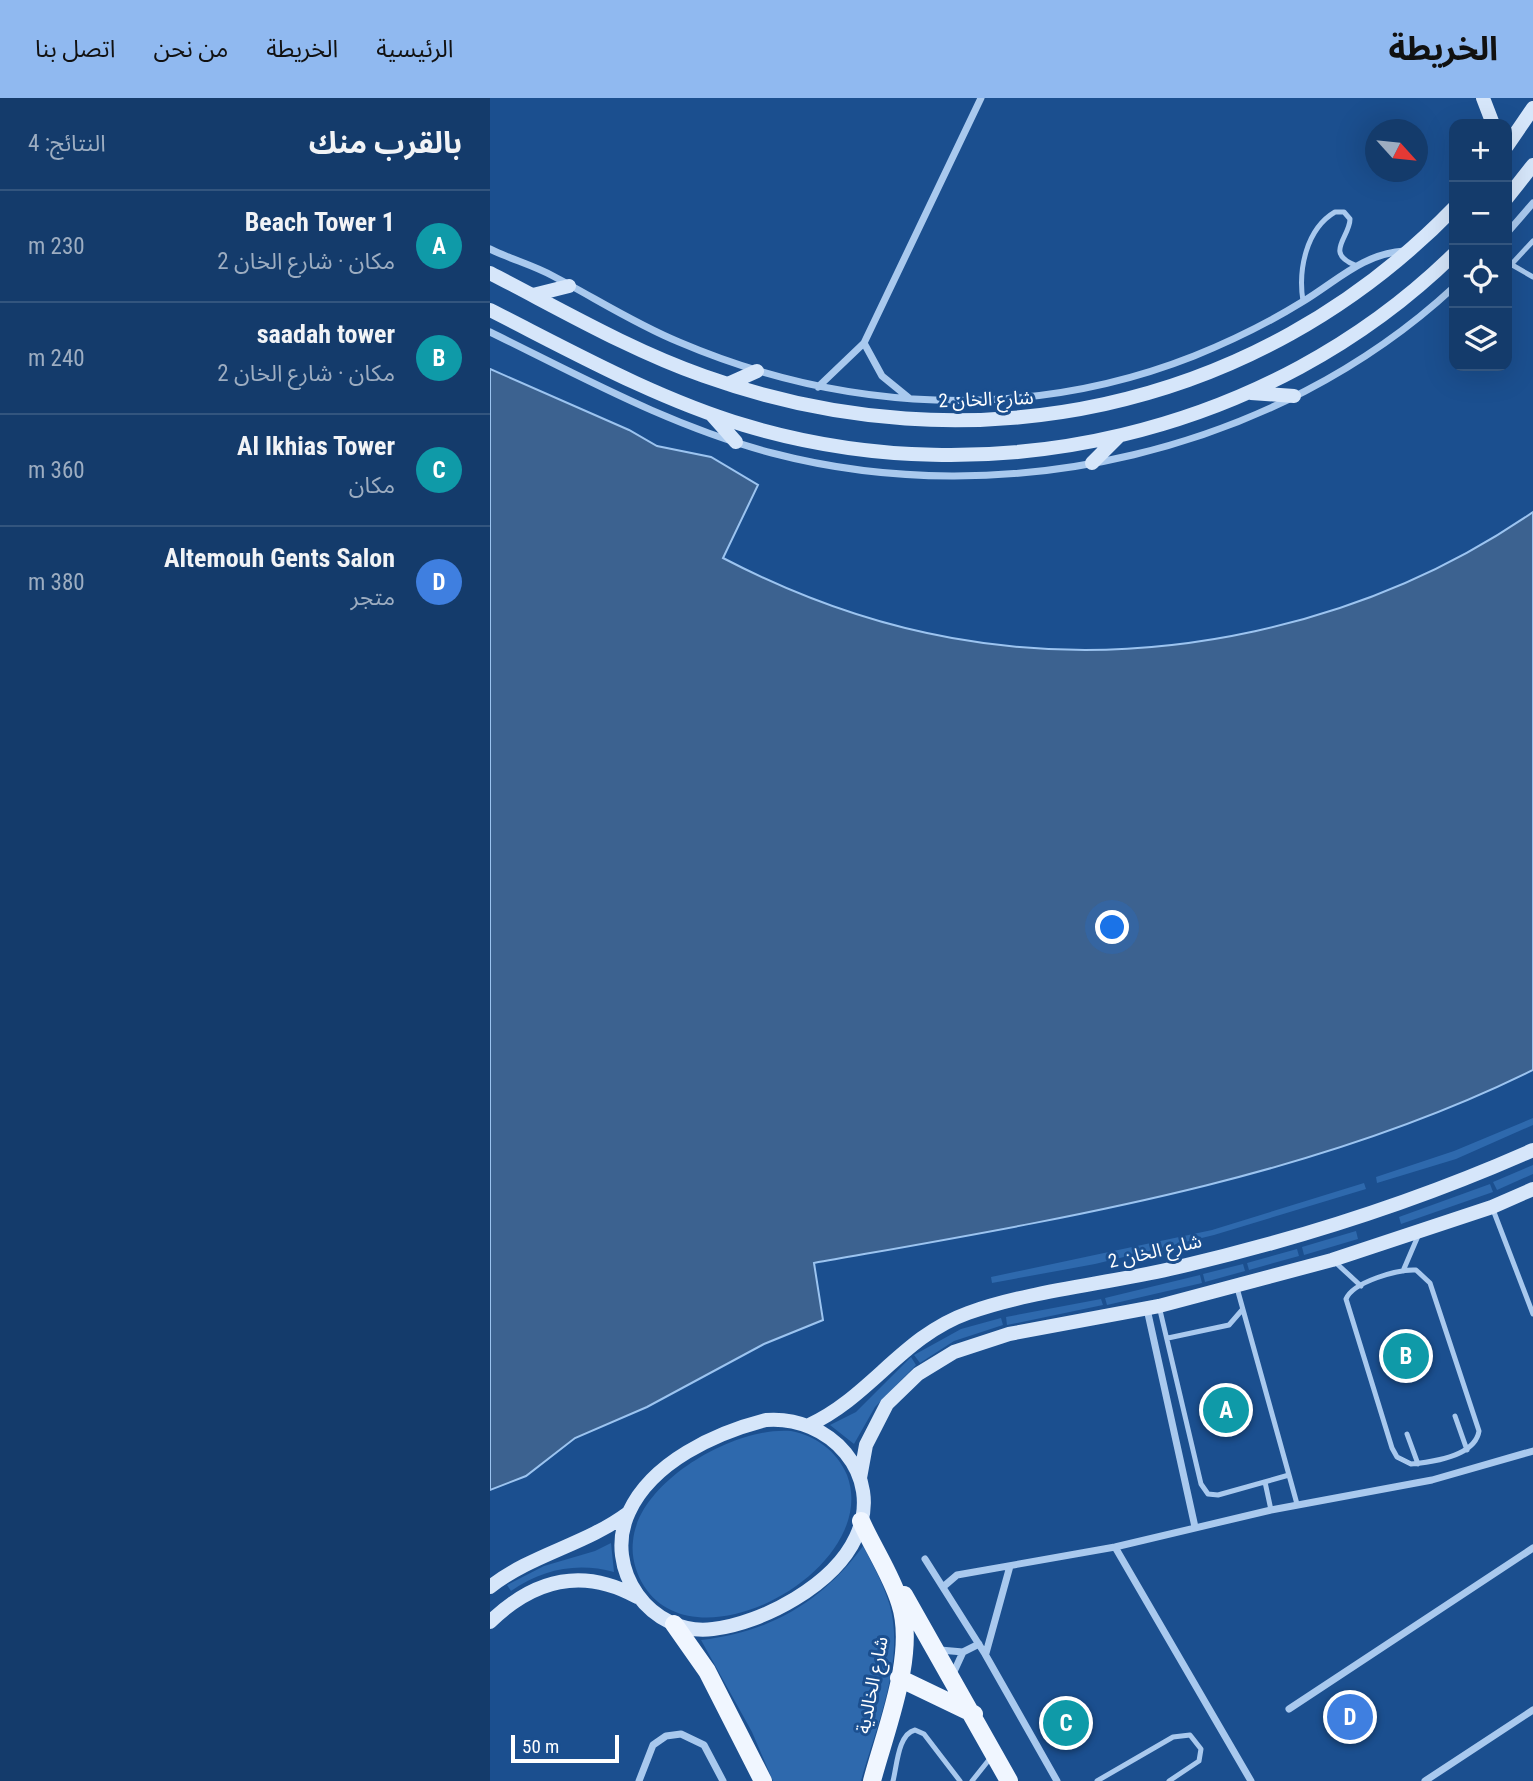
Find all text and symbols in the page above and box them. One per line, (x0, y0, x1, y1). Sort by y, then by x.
text: الخريطة (1388, 29, 1498, 68)
text: اتصل بنا (35, 35, 115, 63)
text: من نحن (153, 35, 228, 63)
text: الخريطة (266, 35, 338, 63)
text: الرئيسية (376, 35, 453, 63)
north arrow (1365, 119, 1428, 182)
map controls (1449, 119, 1512, 371)
button: + (1449, 119, 1512, 182)
text: بالقرب منك (309, 125, 462, 160)
text: النتائج: 4 (28, 130, 106, 157)
button: − (1449, 182, 1512, 245)
text: Beach Tower 1 (245, 207, 395, 237)
text: 230 m (28, 233, 85, 260)
text: A (432, 233, 446, 260)
button: locate (1449, 245, 1512, 308)
text: مكان · شارع الخان 2 (217, 248, 395, 275)
button: layers (1449, 308, 1512, 371)
text: saadah tower (257, 319, 395, 349)
text: 240 m (28, 345, 85, 372)
text: B (433, 345, 445, 372)
text: مكان · شارع الخان 2 (217, 360, 395, 387)
street label: شارع الخان 2 (938, 386, 1034, 414)
text: Al Ikhias Tower (237, 431, 395, 461)
text: 360 m (28, 457, 85, 484)
text: C (432, 457, 446, 484)
text: مكان (349, 472, 395, 499)
text: Altemouh Gents Salon (164, 543, 395, 573)
text: 380 m (28, 569, 85, 596)
text: D (433, 569, 446, 596)
text: متجر (351, 584, 395, 611)
your location (1095, 910, 1129, 944)
street label: شارع الخان 2 (1106, 1229, 1204, 1275)
pin: B (1383, 1330, 1429, 1382)
pin: A (1203, 1384, 1249, 1436)
street label: شارع الخالدية (851, 1634, 895, 1736)
pin: D (1327, 1691, 1373, 1743)
pin: C (1043, 1697, 1089, 1749)
scale bar (511, 1732, 620, 1764)
text: 50 m (522, 1735, 559, 1758)

